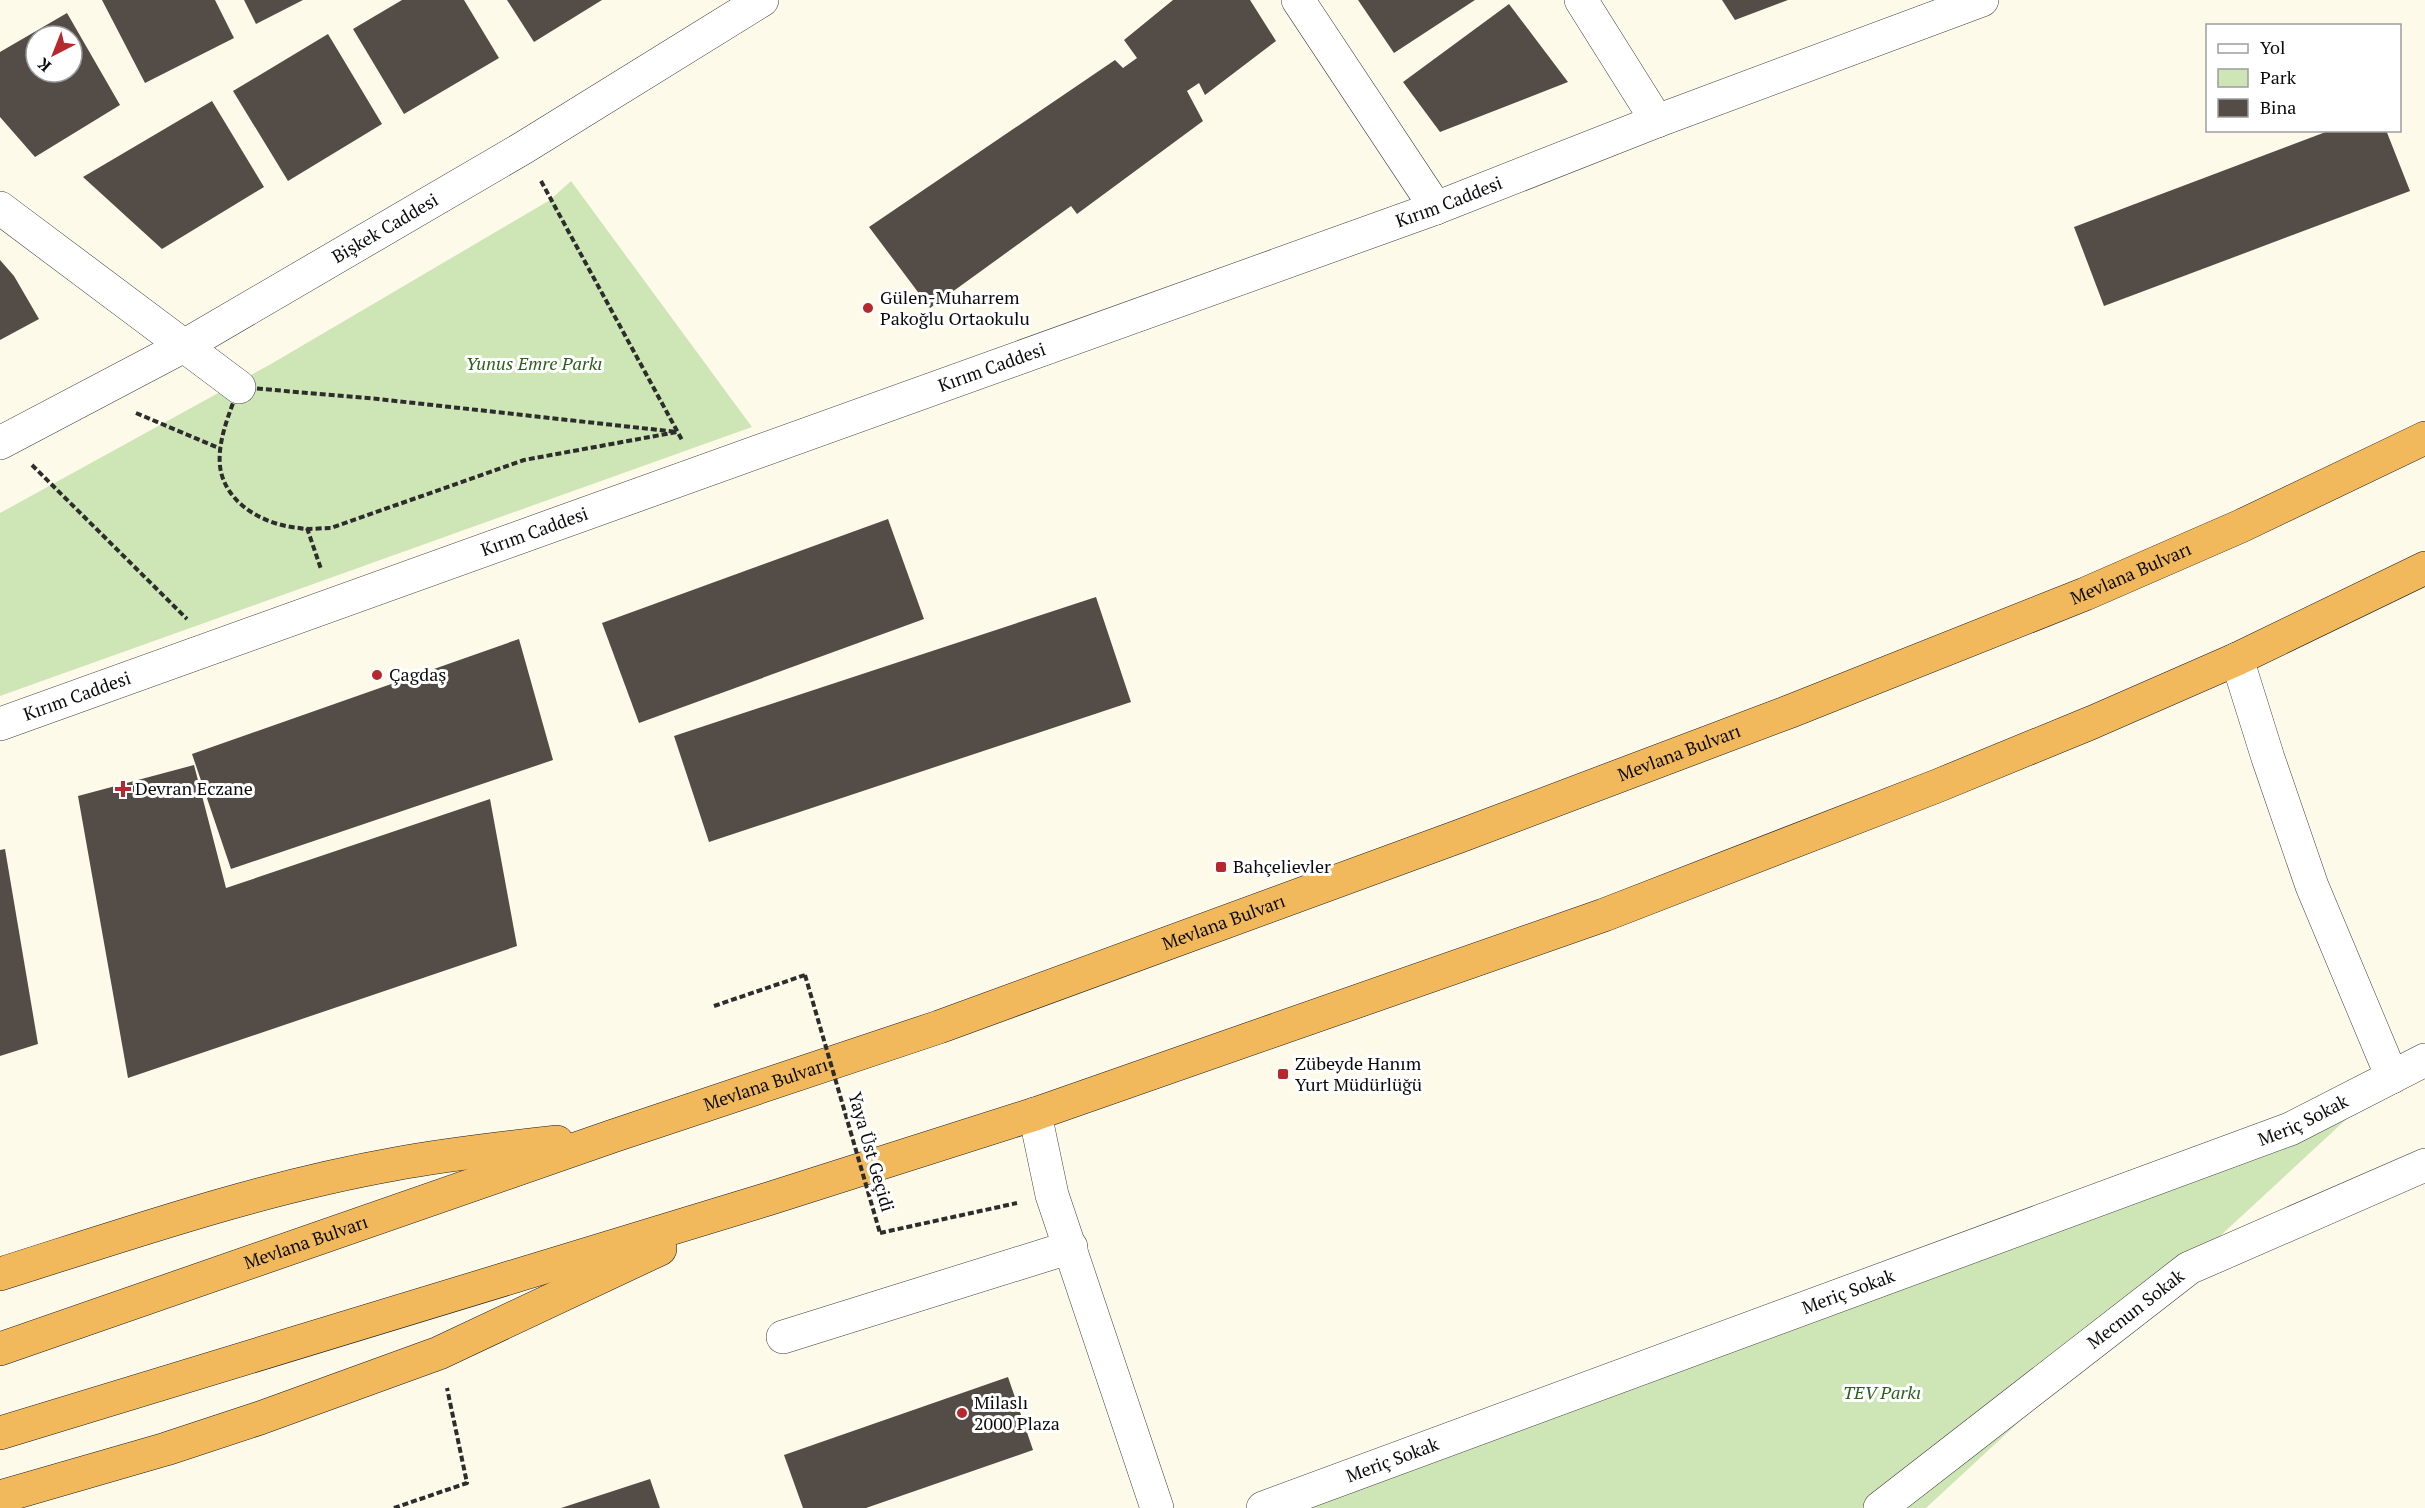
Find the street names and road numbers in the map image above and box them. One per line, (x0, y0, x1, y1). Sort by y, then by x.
street label: Kırım Caddesi (1392, 170, 1505, 233)
street label: Bişkek Caddesi (327, 187, 442, 268)
street label: Kırım Caddesi (935, 336, 1048, 397)
street label: Kırım Caddesi (477, 501, 591, 561)
street label: Mevlana Bulvarı (2067, 536, 2195, 610)
street label: Kırım Caddesi (20, 665, 134, 726)
street label: Mevlana Bulvarı (1614, 718, 1744, 786)
street label: Mevlana Bulvarı (1158, 888, 1288, 955)
street label: Mevlana Bulvarı (700, 1052, 831, 1116)
street label: Meriç Sokak (2254, 1088, 2352, 1151)
street label: Yaya Üst Geçidi (843, 1089, 900, 1214)
street label: Mevlana Bulvarı (241, 1209, 371, 1274)
street label: Meriç Sokak (1798, 1263, 1898, 1319)
street label: Mecnun Sokak (2082, 1263, 2189, 1354)
street label: Meriç Sokak (1342, 1431, 1442, 1487)

